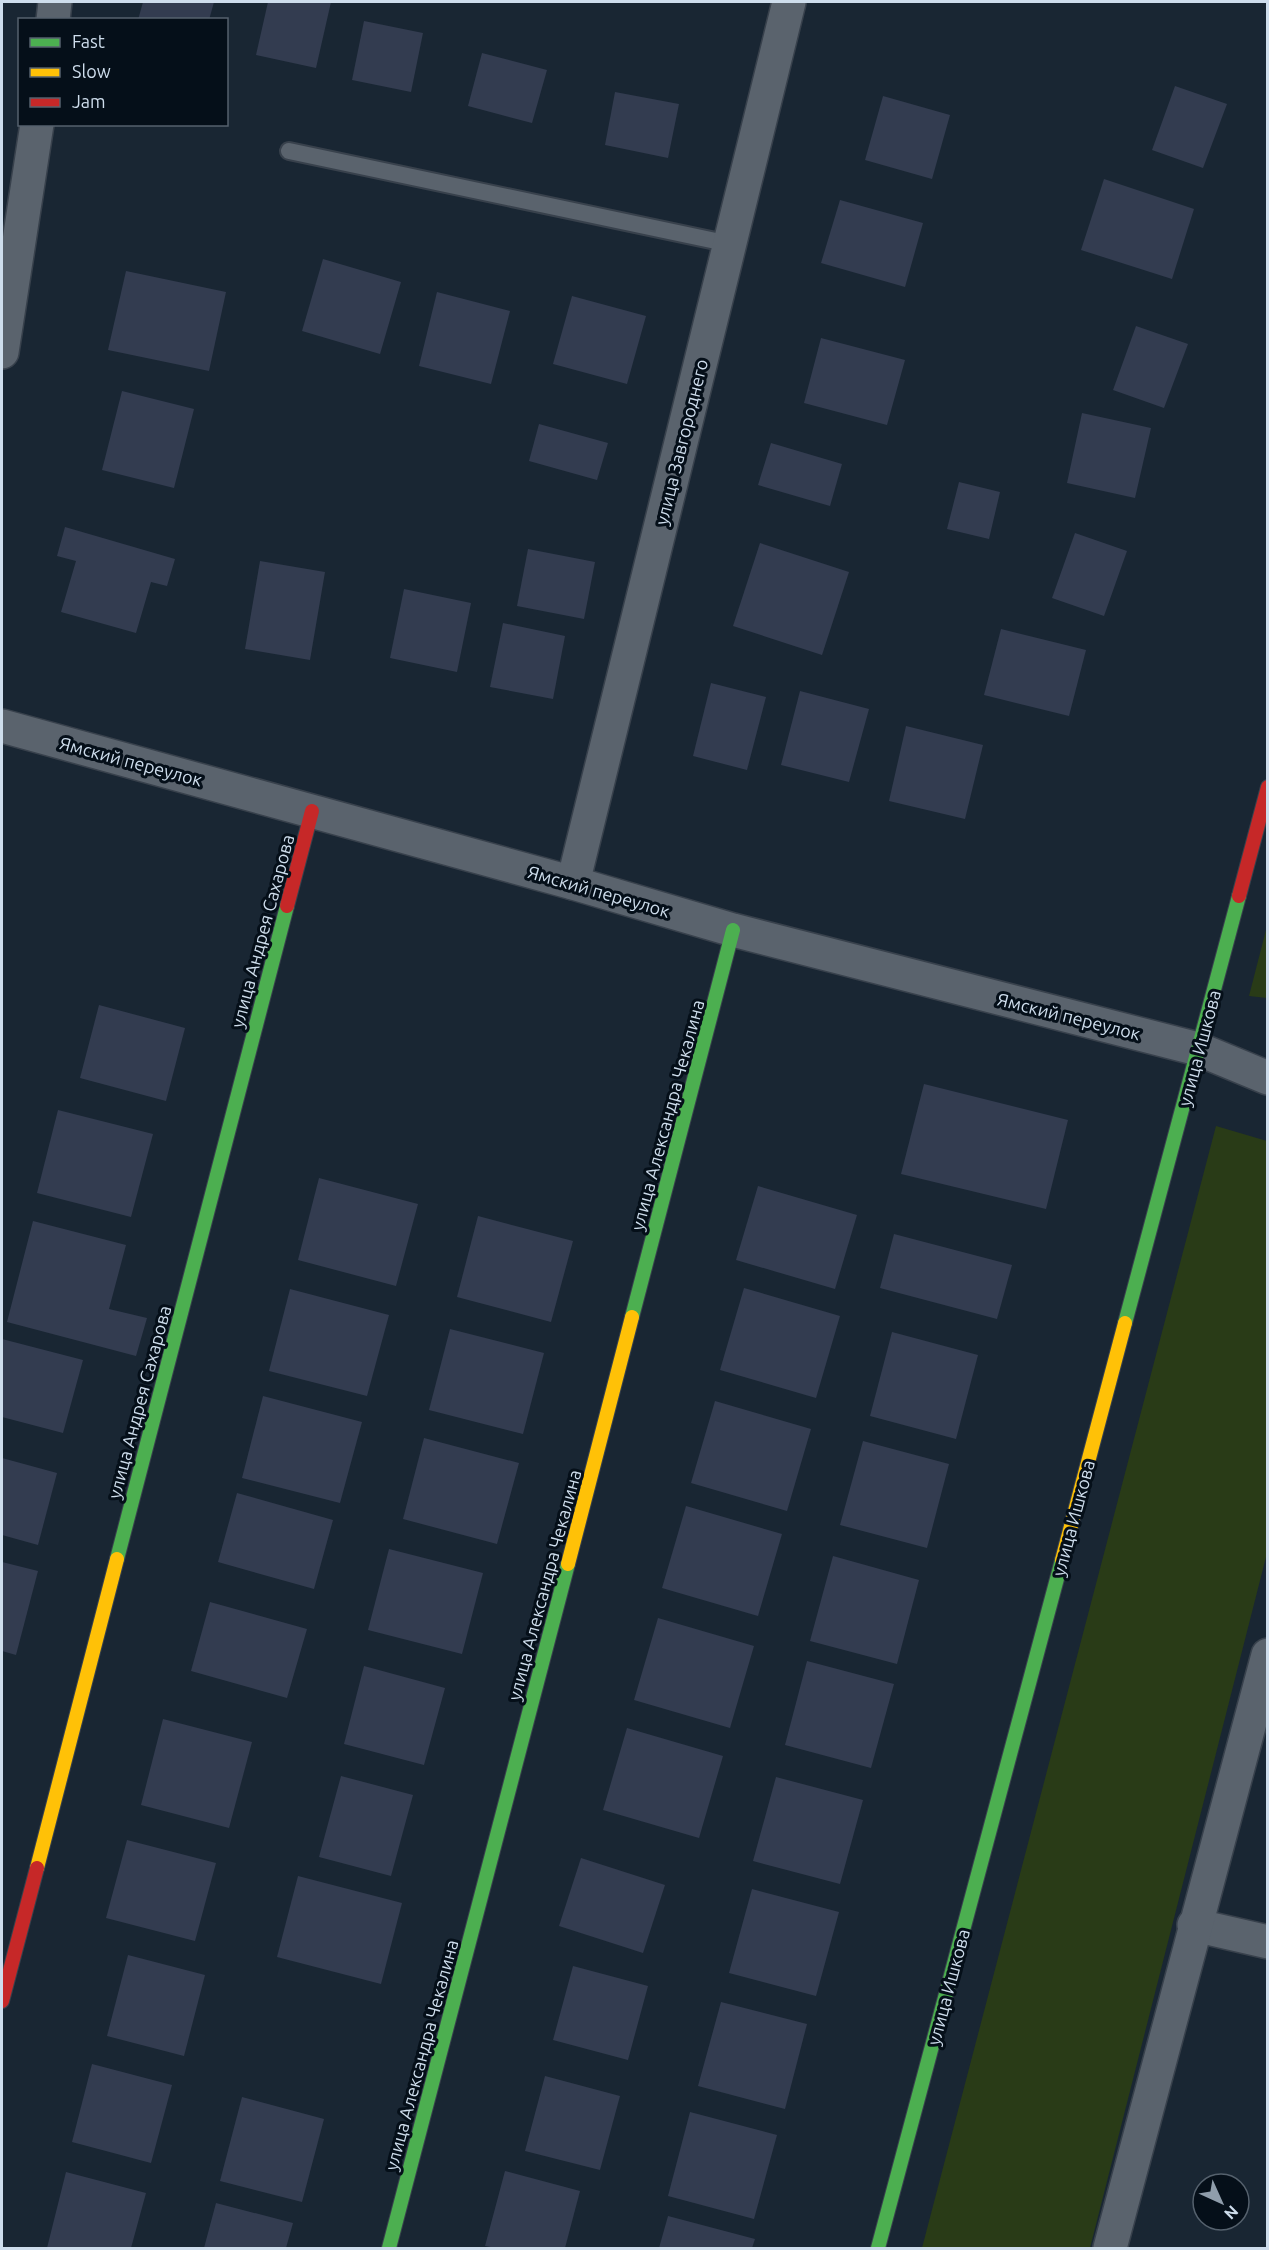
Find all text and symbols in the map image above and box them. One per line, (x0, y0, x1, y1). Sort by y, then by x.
legend (18, 18, 228, 126)
text: Fast (72, 31, 105, 51)
text: Slow (72, 61, 111, 81)
text: Jam (72, 91, 106, 111)
street label: улица Завгороднего (651, 357, 711, 527)
street label: Ямский переулок (58, 732, 204, 790)
street label: улица Андрея Сахарова (227, 832, 297, 1030)
street label: Ямский переулок (526, 861, 672, 921)
street label: улица Ишкова (1174, 988, 1224, 1108)
street label: Ямский переулок (995, 989, 1143, 1043)
street label: улица Александра Чекалина (627, 997, 707, 1233)
street label: улица Андрея Сахарова (104, 1303, 174, 1501)
street label: улица Ишкова (1048, 1458, 1098, 1578)
street label: улица Александра Чекалина (504, 1467, 584, 1703)
street label: улица Ишкова (923, 1927, 973, 2047)
street label: улица Александра Чекалина (381, 1937, 461, 2173)
north arrow (1191, 2172, 1251, 2232)
text: N (1221, 2202, 1242, 2223)

